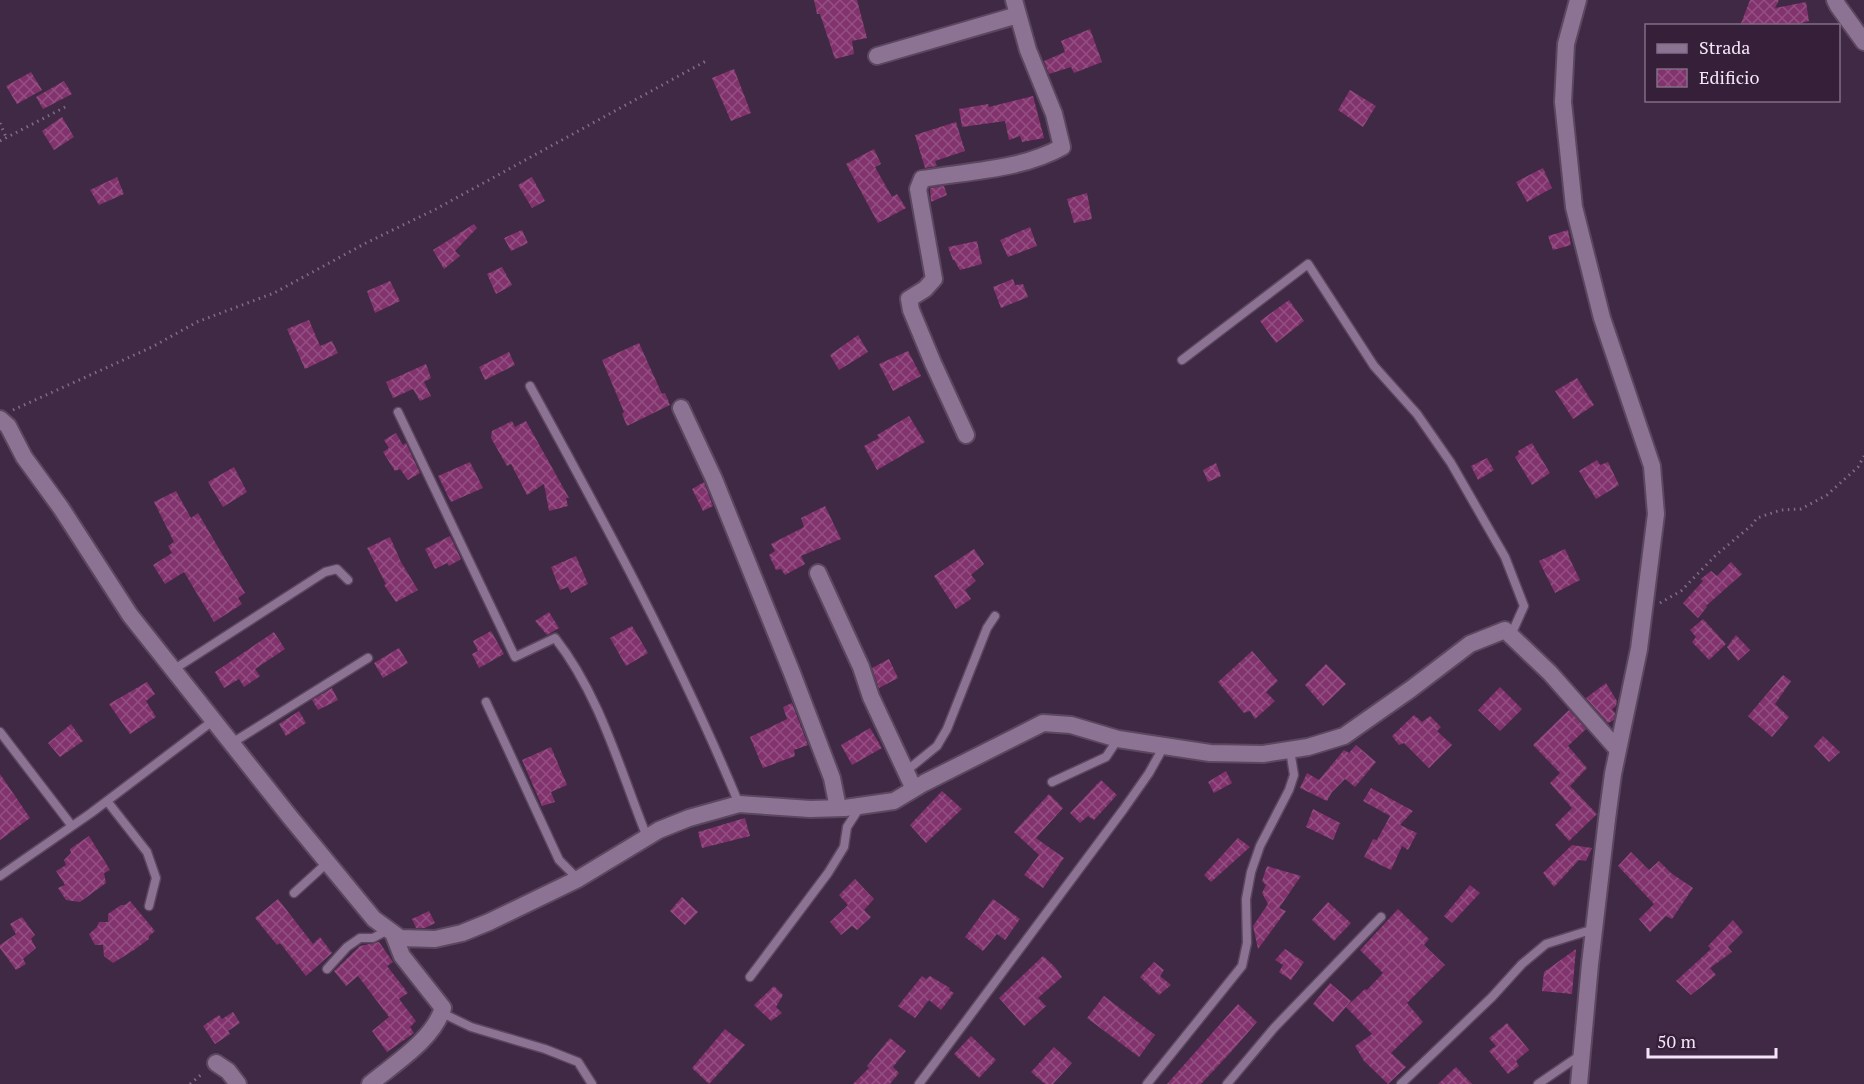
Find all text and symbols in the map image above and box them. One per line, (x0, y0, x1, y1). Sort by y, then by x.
legend (1645, 24, 1840, 102)
text: Strada (1699, 35, 1750, 59)
text: Edificio (1699, 65, 1759, 89)
scale bar (1648, 1021, 1776, 1059)
text: 50 m (1657, 1029, 1697, 1053)

